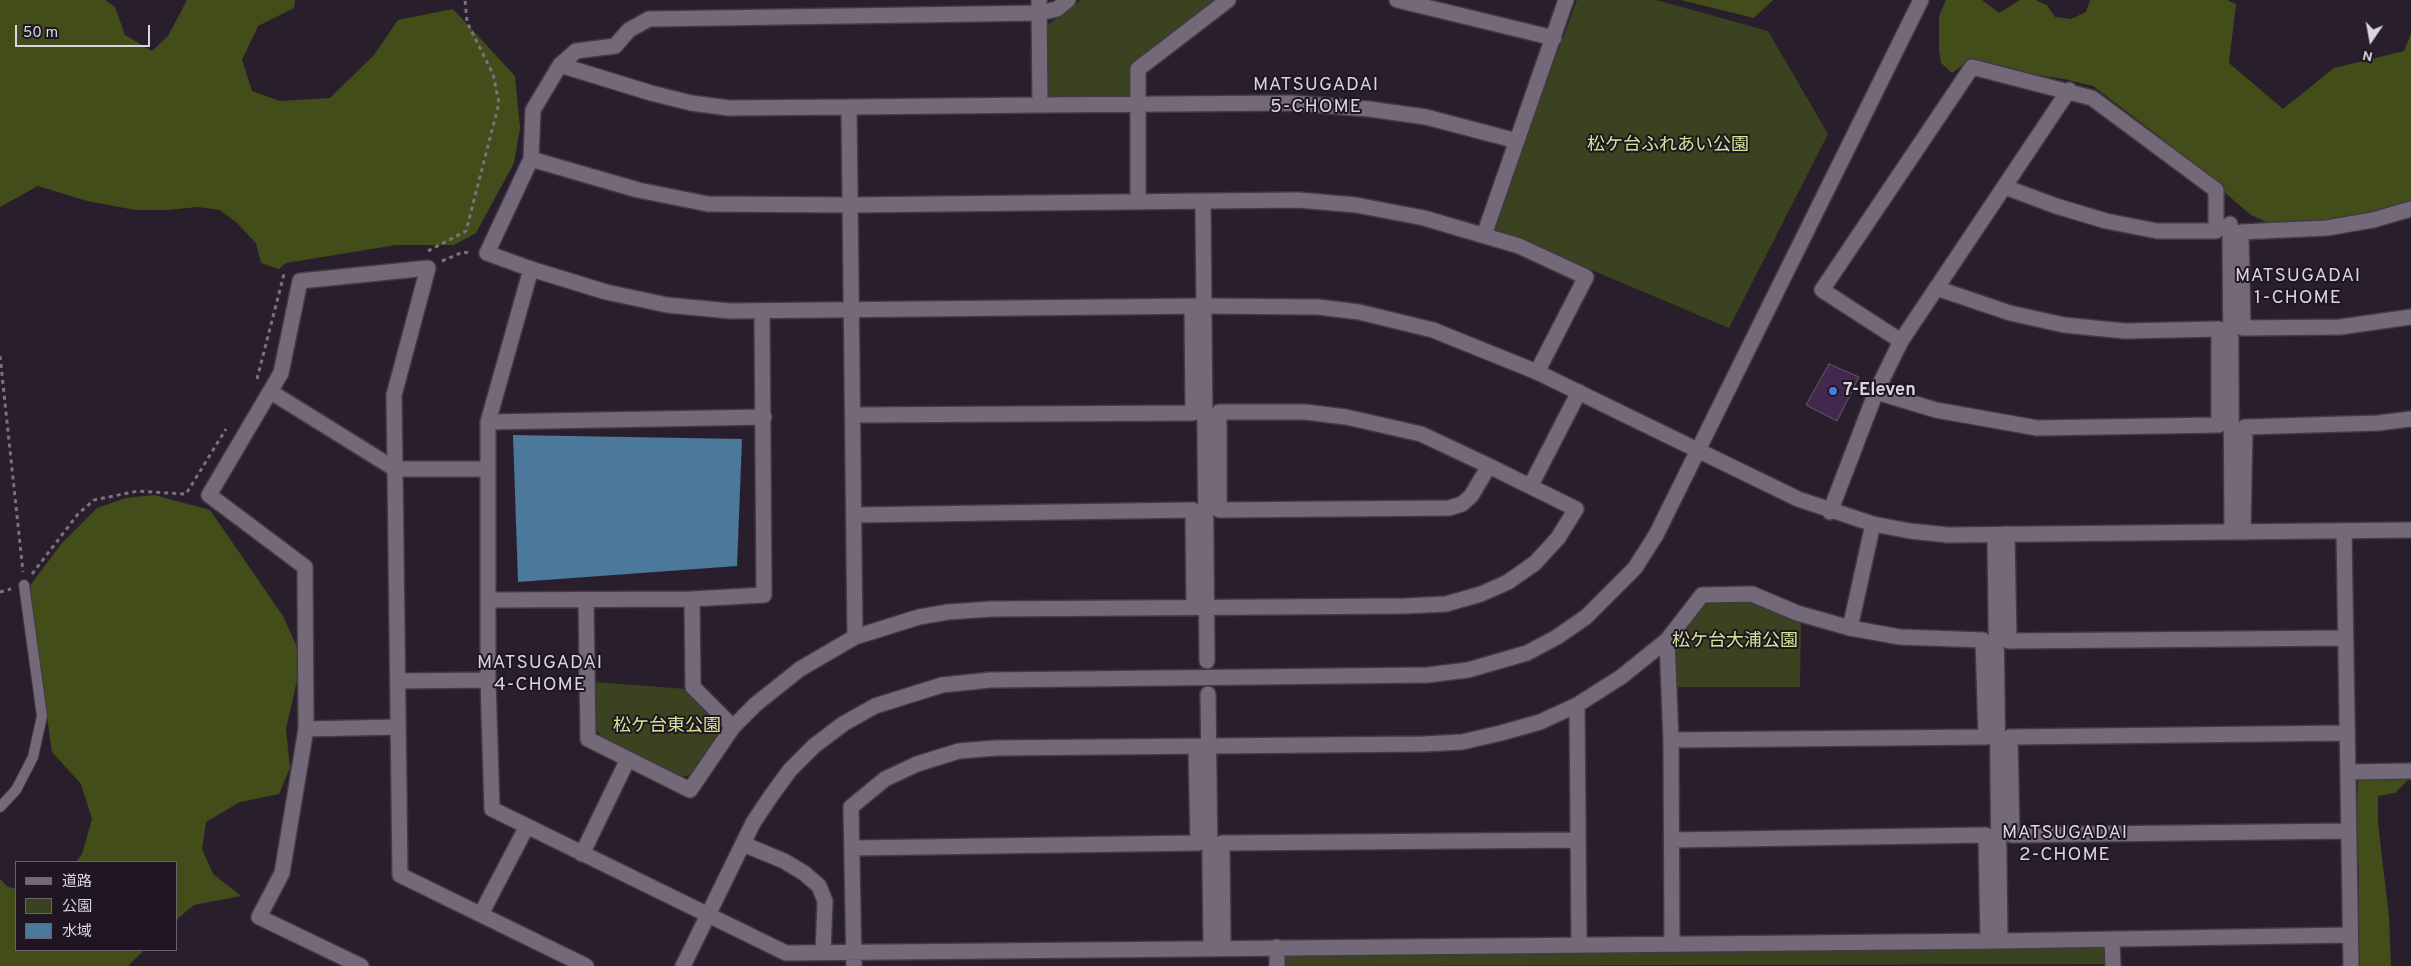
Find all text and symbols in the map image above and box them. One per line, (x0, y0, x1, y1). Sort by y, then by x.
scale bar (18, 15, 152, 47)
north arrow (2346, 15, 2396, 65)
text: 50 m (23, 24, 58, 43)
text: N (2361, 46, 2374, 65)
district label: MATSUGADAI 5-CHOME (1252, 75, 1380, 119)
park label: 松ケ台ふれあい公園 (1587, 135, 1749, 157)
district label: MATSUGADAI 1-CHOME (2234, 266, 2362, 310)
place label: 7-Eleven (1843, 380, 1916, 402)
marker: 7-Eleven (1827, 385, 1839, 397)
park label: 松ケ台大浦公園 (1672, 631, 1798, 653)
district label: MATSUGADAI 4-CHOME (476, 653, 604, 697)
park label: 松ケ台東公園 (613, 716, 721, 738)
district label: MATSUGADAI 2-CHOME (2001, 823, 2129, 867)
legend (15, 861, 178, 951)
text: 道路 (62, 873, 92, 892)
text: 公園 (62, 898, 92, 917)
text: 水域 (62, 923, 92, 942)

